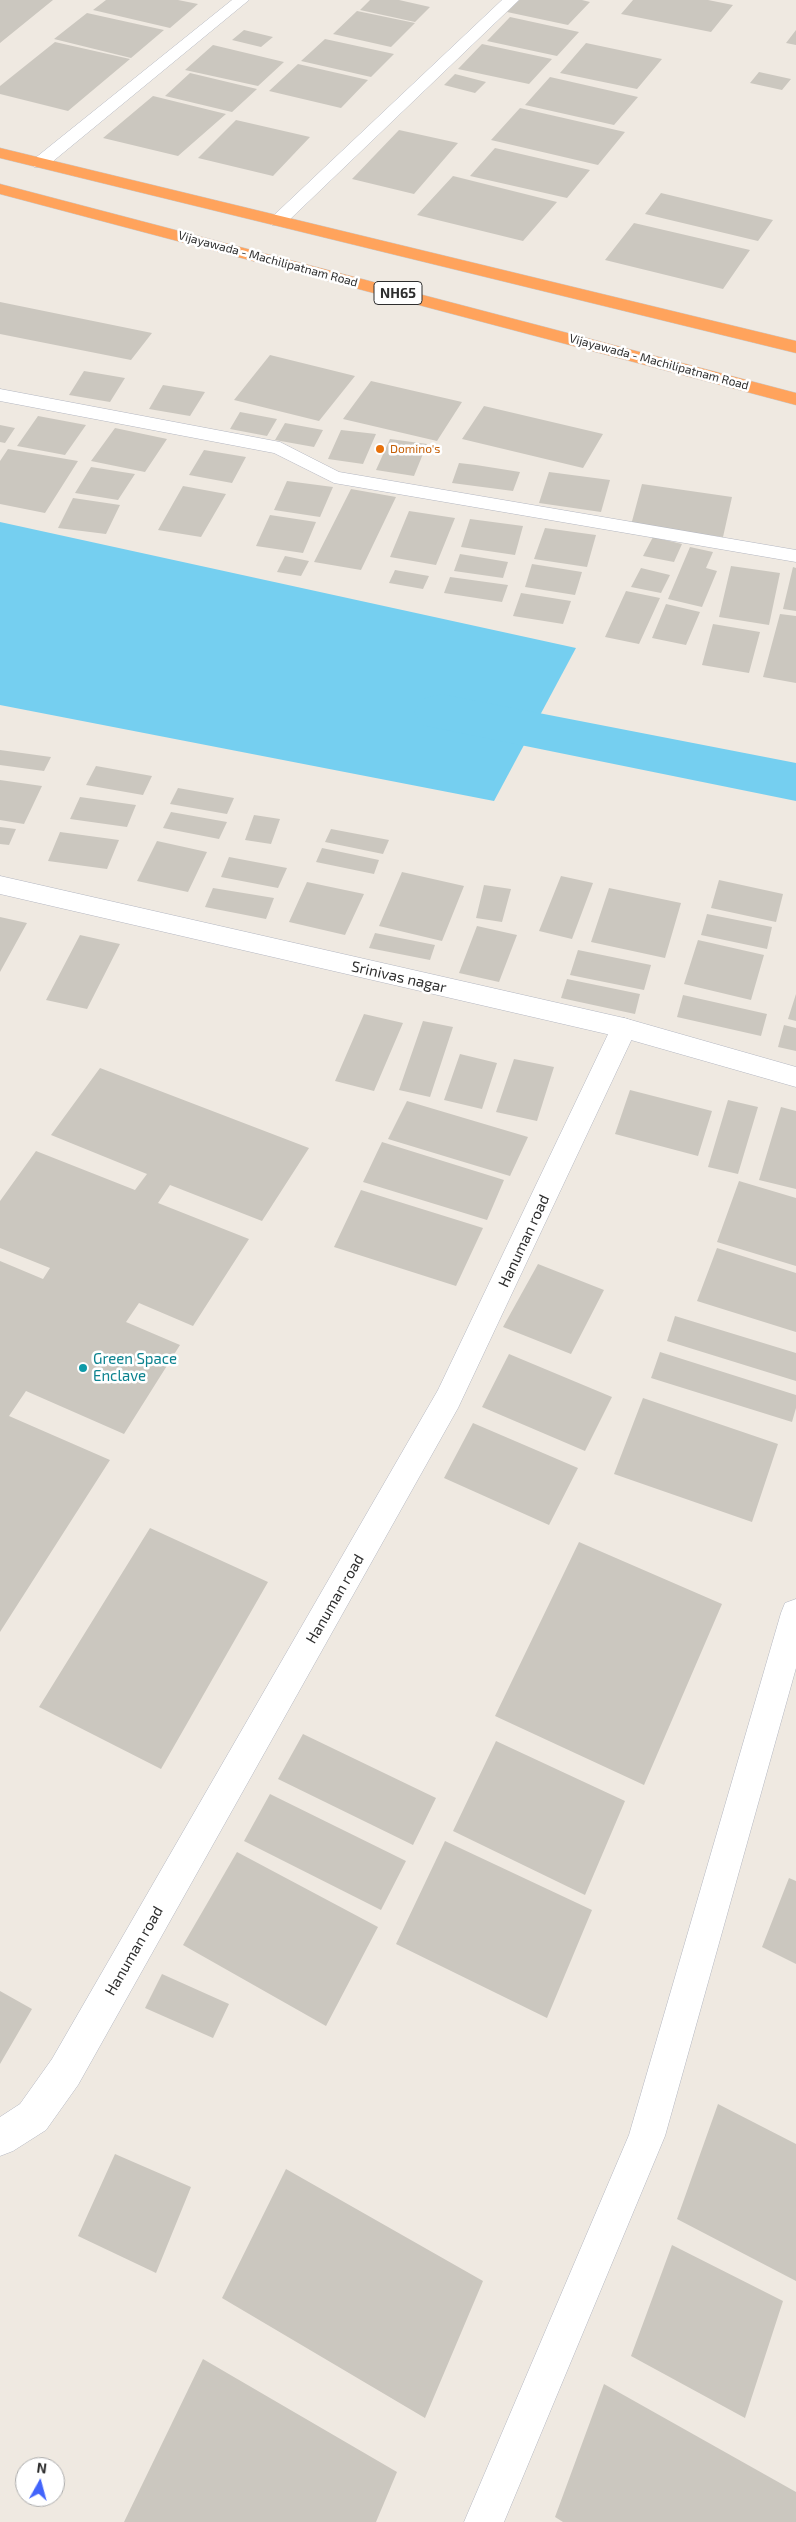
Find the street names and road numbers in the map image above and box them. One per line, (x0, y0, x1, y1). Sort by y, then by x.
street label: Vijayawada - Machilipatnam Road (177, 228, 359, 290)
road number: NH65 (374, 282, 422, 304)
street label: Vijayawada - Machilipatnam Road (568, 331, 750, 393)
street label: Srinivas nagar (350, 957, 448, 997)
street label: Hanuman road (495, 1192, 553, 1290)
street label: Hanuman road (302, 1551, 368, 1647)
street label: Hanuman road (101, 1903, 167, 1999)

